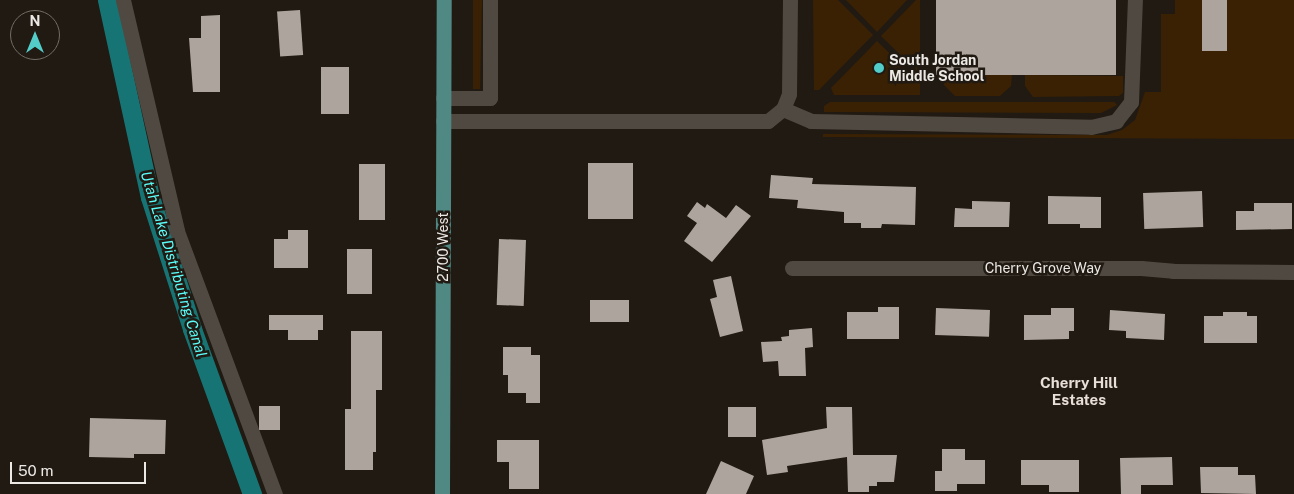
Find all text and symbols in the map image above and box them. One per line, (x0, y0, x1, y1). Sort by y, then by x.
north arrow (10, 10, 60, 60)
text: N (30, 13, 40, 29)
place label: South Jordan Middle School (889, 52, 984, 84)
marker: South Jordan Middle School (873, 62, 885, 74)
water label: Utah Lake Distributing Canal (137, 169, 211, 359)
street label: 2700 West (435, 212, 451, 282)
street label: Cherry Grove Way (984, 260, 1102, 276)
district label: Cherry Hill Estates (1040, 373, 1118, 408)
scale bar (12, 452, 149, 484)
text: 50 m (18, 462, 53, 479)

